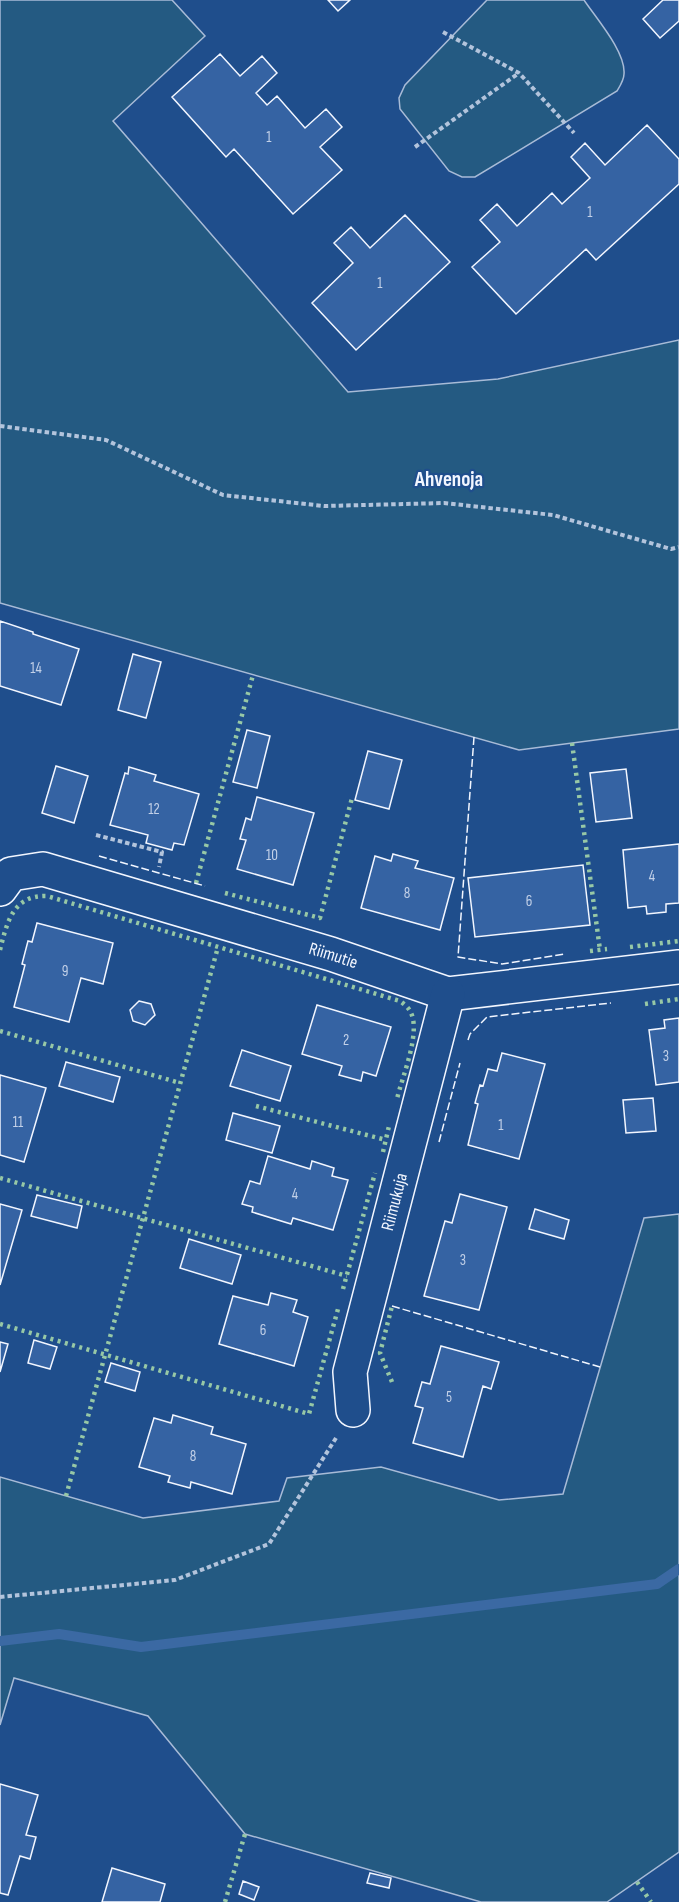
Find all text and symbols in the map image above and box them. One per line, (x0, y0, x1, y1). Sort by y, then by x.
house number: 1 (266, 128, 272, 147)
house number: 1 (587, 203, 593, 222)
house number: 1 (377, 274, 383, 293)
district label: Ahvenoja (414, 467, 483, 492)
house number: 14 (30, 659, 42, 678)
house number: 12 (148, 800, 160, 819)
house number: 10 (266, 846, 278, 865)
house number: 4 (649, 867, 655, 886)
house number: 8 (404, 884, 410, 903)
house number: 6 (526, 892, 532, 911)
street label: Riimutie (306, 938, 361, 973)
house number: 9 (62, 962, 68, 981)
house number: 2 (343, 1031, 349, 1050)
house number: 3 (663, 1047, 669, 1066)
house number: 11 (13, 1113, 24, 1132)
house number: 1 (498, 1116, 504, 1135)
street label: Riimukuja (377, 1171, 412, 1233)
house number: 4 (292, 1185, 298, 1204)
house number: 3 (460, 1251, 466, 1270)
house number: 6 (260, 1321, 266, 1340)
house number: 5 (446, 1388, 452, 1407)
house number: 8 (190, 1447, 196, 1466)

